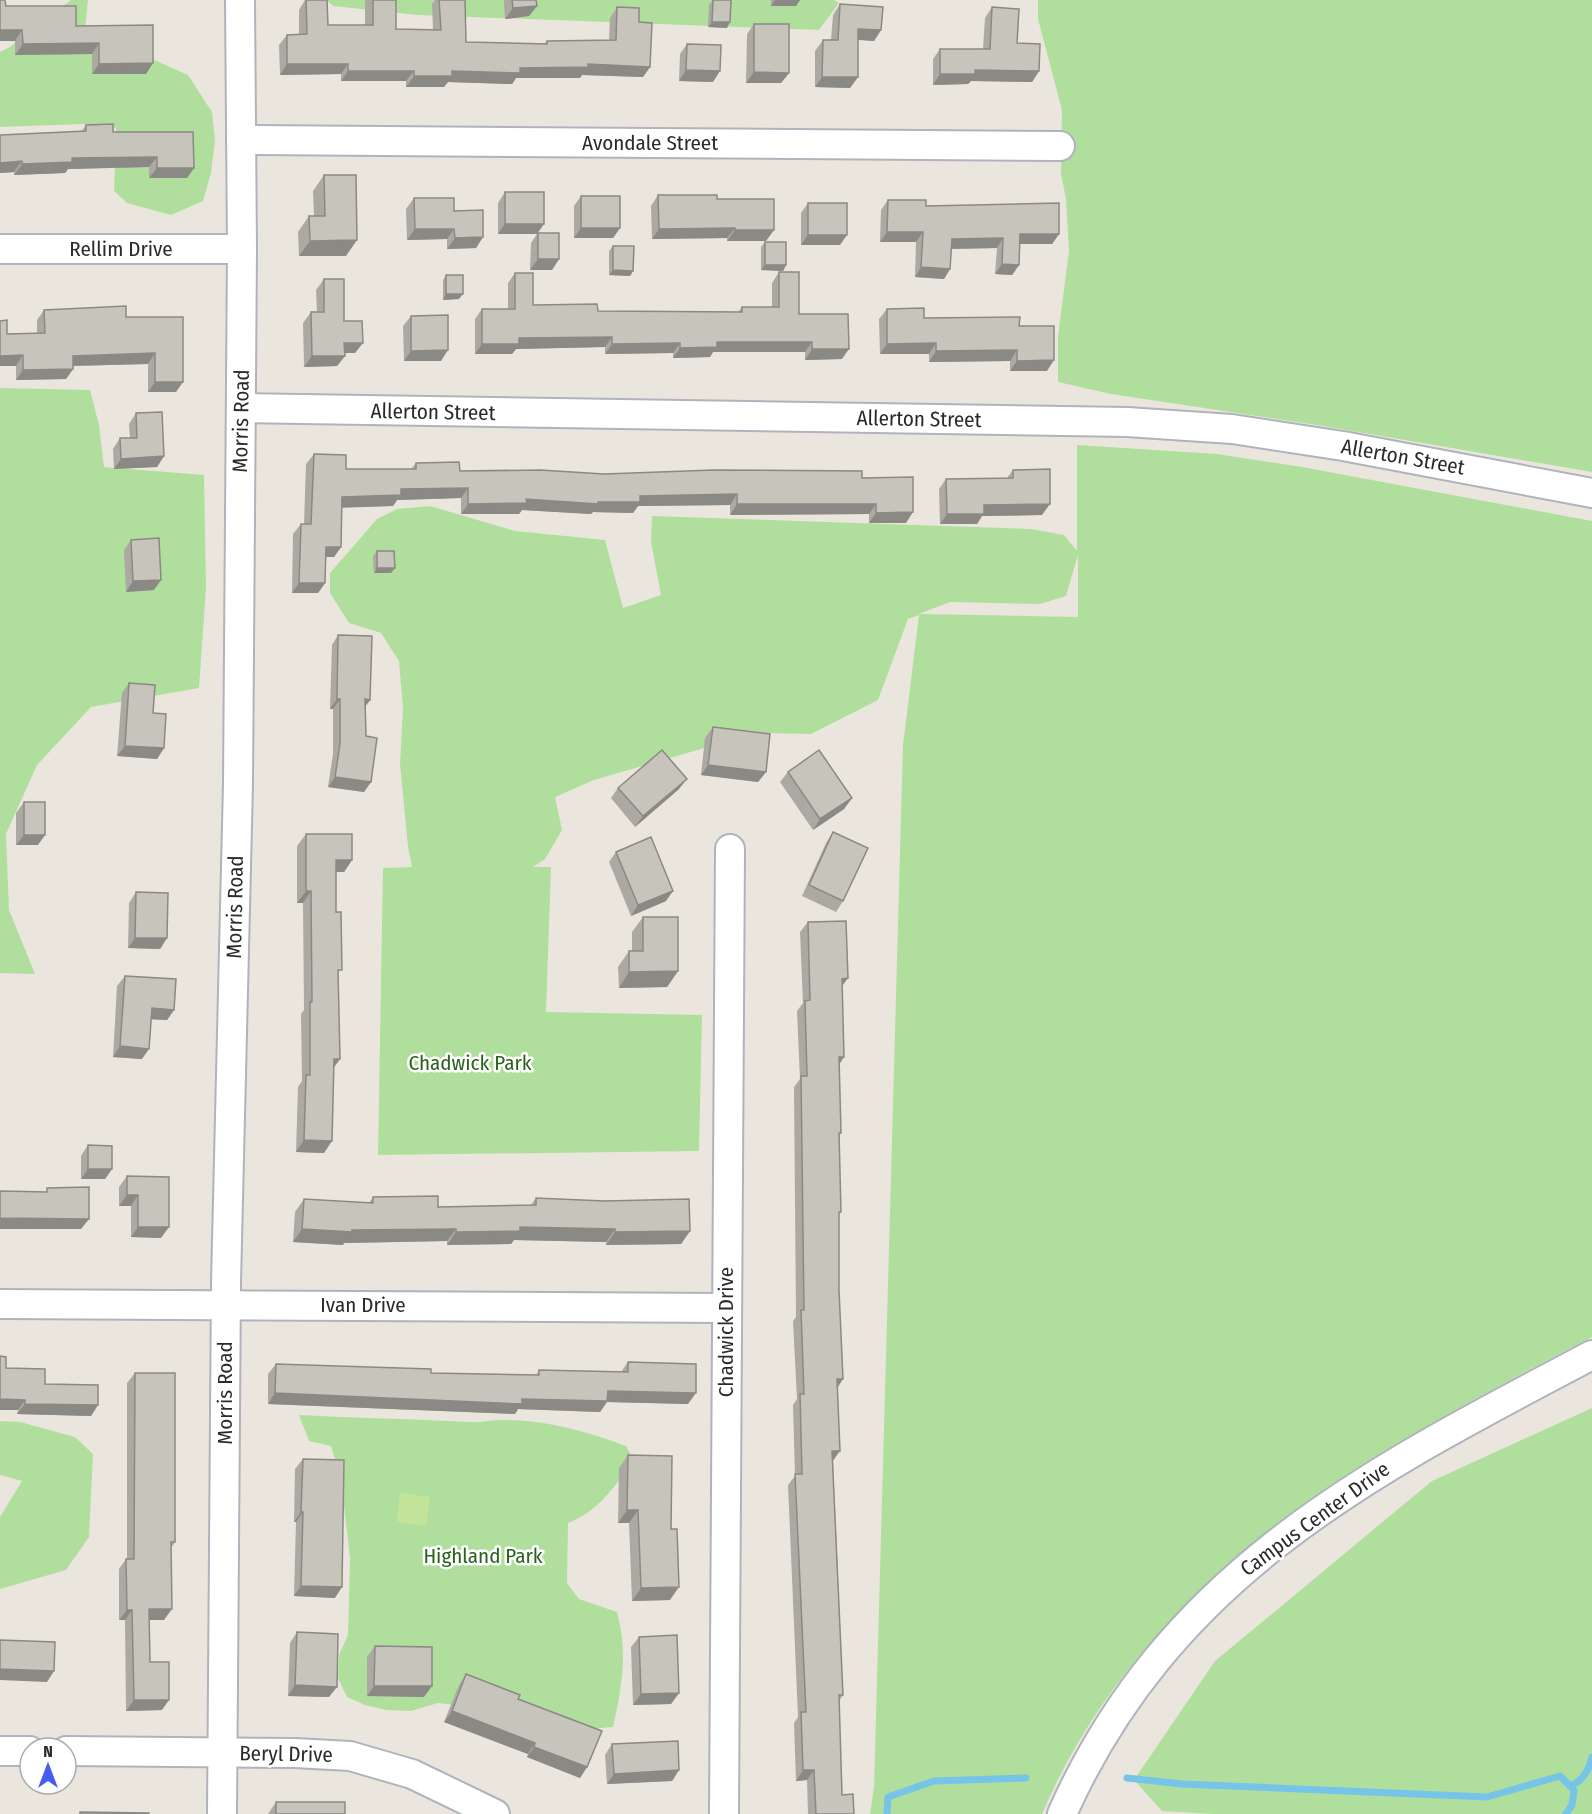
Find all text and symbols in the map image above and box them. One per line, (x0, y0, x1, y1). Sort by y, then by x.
street label: Avondale Street (582, 130, 718, 156)
street label: Rellim Drive (69, 236, 173, 262)
street label: Morris Road (227, 369, 255, 473)
street label: Allerton Street (370, 398, 496, 426)
street label: Allerton Street (856, 405, 982, 433)
street label: Allerton Street (1339, 433, 1467, 481)
street label: Morris Road (221, 855, 249, 959)
park label: Chadwick Park (408, 1050, 532, 1076)
street label: Chadwick Drive (713, 1267, 739, 1397)
street label: Ivan Drive (320, 1292, 406, 1318)
street label: Morris Road (212, 1341, 238, 1445)
street label: Campus Center Drive (1235, 1456, 1395, 1582)
park label: Highland Park (423, 1543, 543, 1569)
north arrow (18, 1736, 78, 1796)
street label: Beryl Drive (239, 1740, 333, 1768)
text: N (43, 1742, 53, 1761)

